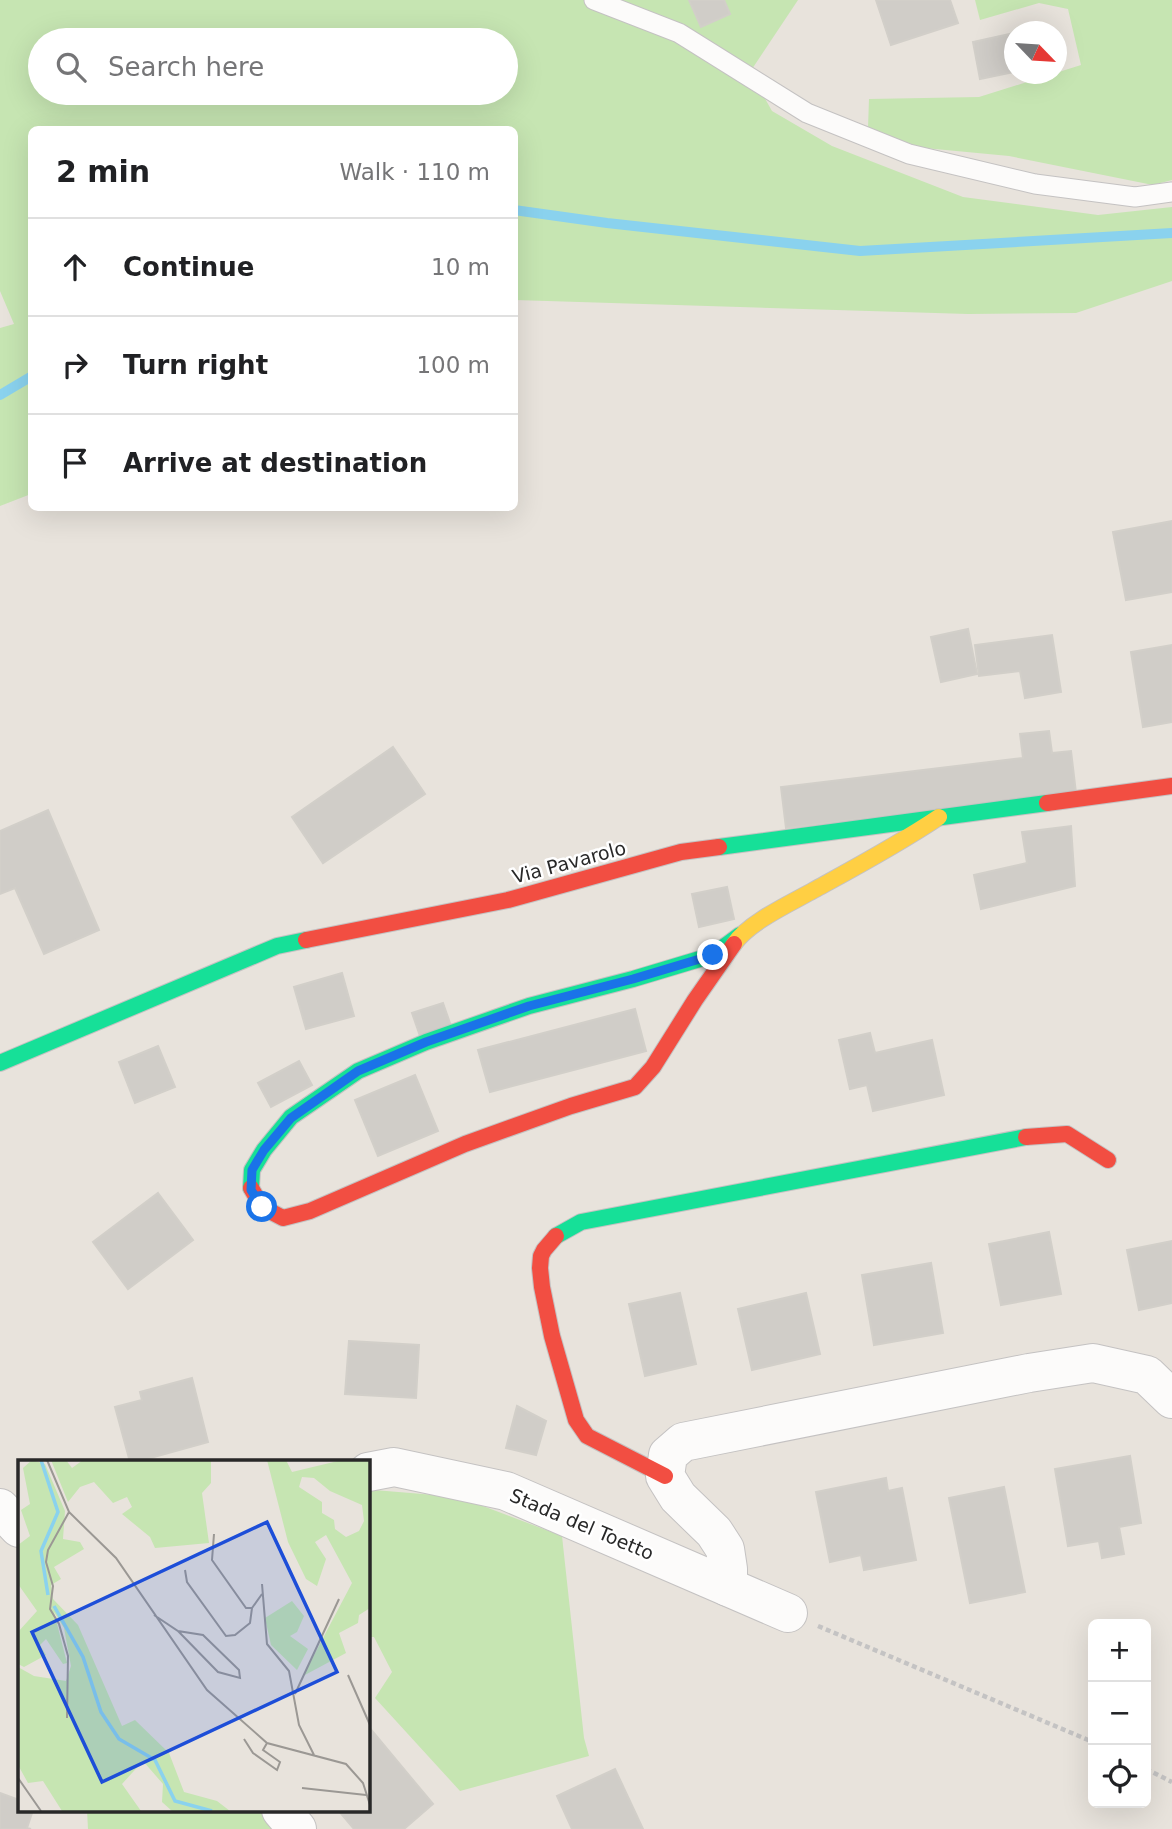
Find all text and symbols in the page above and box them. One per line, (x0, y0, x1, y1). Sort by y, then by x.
north arrow (1004, 21, 1067, 84)
search box (28, 28, 518, 105)
icon: search (52, 48, 90, 86)
text: Search here (108, 52, 264, 82)
text: 2 min (56, 154, 150, 189)
text: Walk · 110 m (339, 159, 490, 185)
icon: ahead (56, 248, 94, 286)
text: Continue (123, 252, 254, 282)
text: 10 m (431, 254, 490, 280)
icon: right (56, 346, 94, 384)
text: Turn right (123, 350, 268, 380)
text: 100 m (416, 352, 490, 378)
icon: arrive (56, 444, 94, 482)
text: Arrive at destination (123, 448, 427, 478)
street label: Via Pavarolo (510, 836, 628, 888)
route end (697, 939, 728, 970)
route start (246, 1191, 277, 1222)
inset map (18, 1460, 369, 1812)
street label: Stada del Toetto (507, 1484, 657, 1564)
map controls (1088, 1619, 1151, 1808)
button: + (1088, 1619, 1151, 1682)
button: − (1088, 1682, 1151, 1745)
button: locate (1088, 1745, 1151, 1808)

